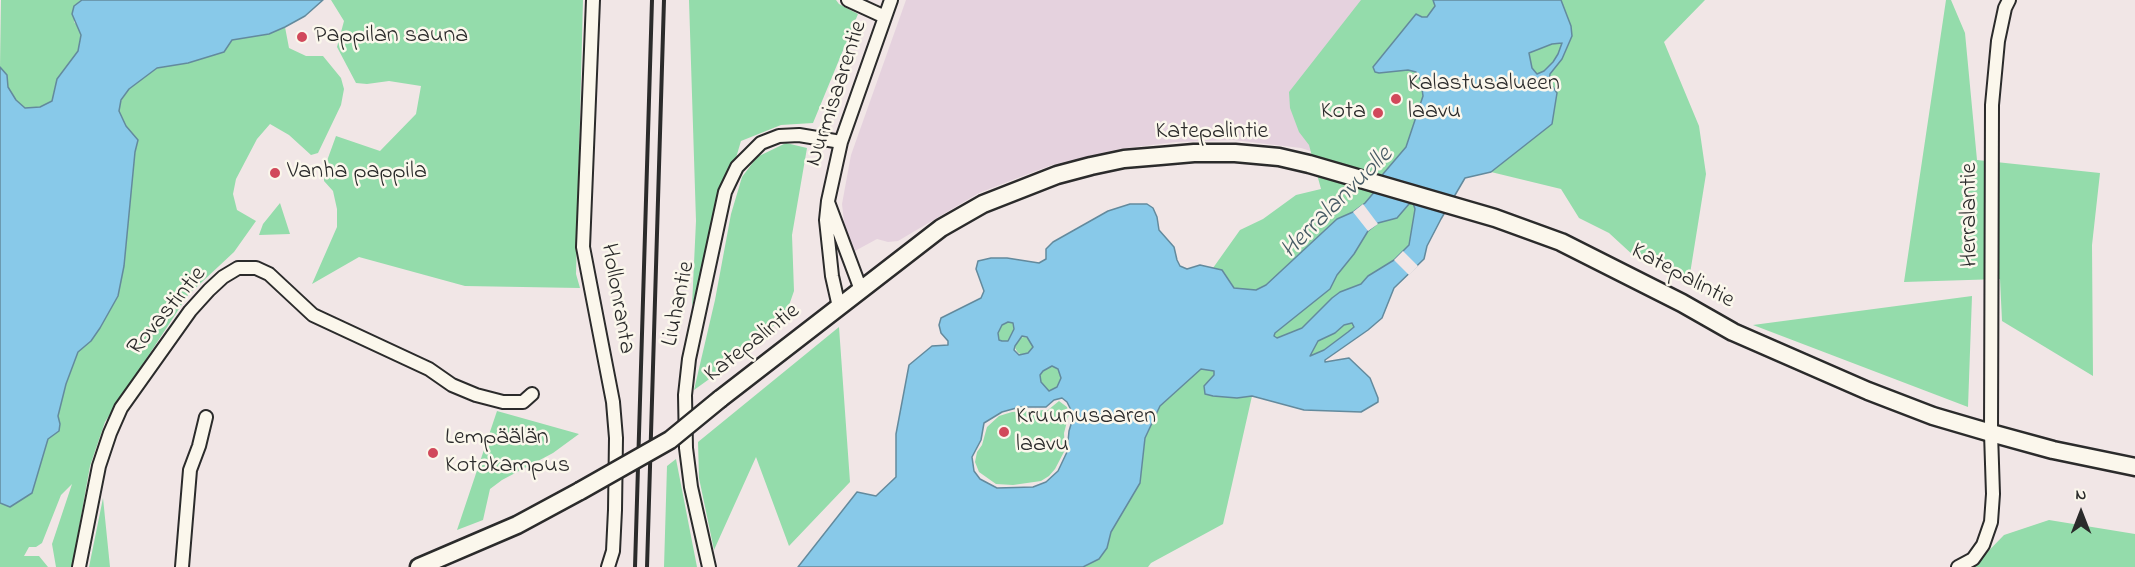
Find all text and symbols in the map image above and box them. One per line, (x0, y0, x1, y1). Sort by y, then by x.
street label: Nurmisaarentie (801, 17, 875, 171)
place label: Pappilan sauna (314, 23, 468, 51)
marker: Pappilan sauna (295, 30, 309, 44)
place label: Kalastusalueen laavu (1408, 71, 1560, 127)
marker: Kalastusalueen laavu (1389, 92, 1403, 106)
place label: Kota (1321, 99, 1366, 127)
marker: Kota (1371, 106, 1385, 120)
street label: Katepalintie (1156, 119, 1268, 147)
water label: Herralanvuolle (1275, 141, 1401, 267)
place label: Vanha pappila (287, 159, 427, 187)
street label: Herralantie (1957, 163, 1985, 267)
marker: Vanha pappila (268, 166, 282, 180)
street label: Katepalintie (1625, 238, 1739, 316)
street label: Hollonranta (592, 242, 640, 356)
street label: Liuhantie (657, 259, 703, 349)
street label: Rovastintie (122, 262, 214, 362)
street label: Katepalintie (700, 298, 806, 390)
place label: Kruunusaaren laavu (1016, 404, 1156, 460)
place label: Lempäälän Kotokampus (445, 425, 570, 481)
marker: Kruunusaaren laavu (997, 425, 1011, 439)
marker: Lempäälän Kotokampus (426, 446, 440, 460)
north arrow (2051, 483, 2111, 543)
text: N (2076, 483, 2086, 507)

